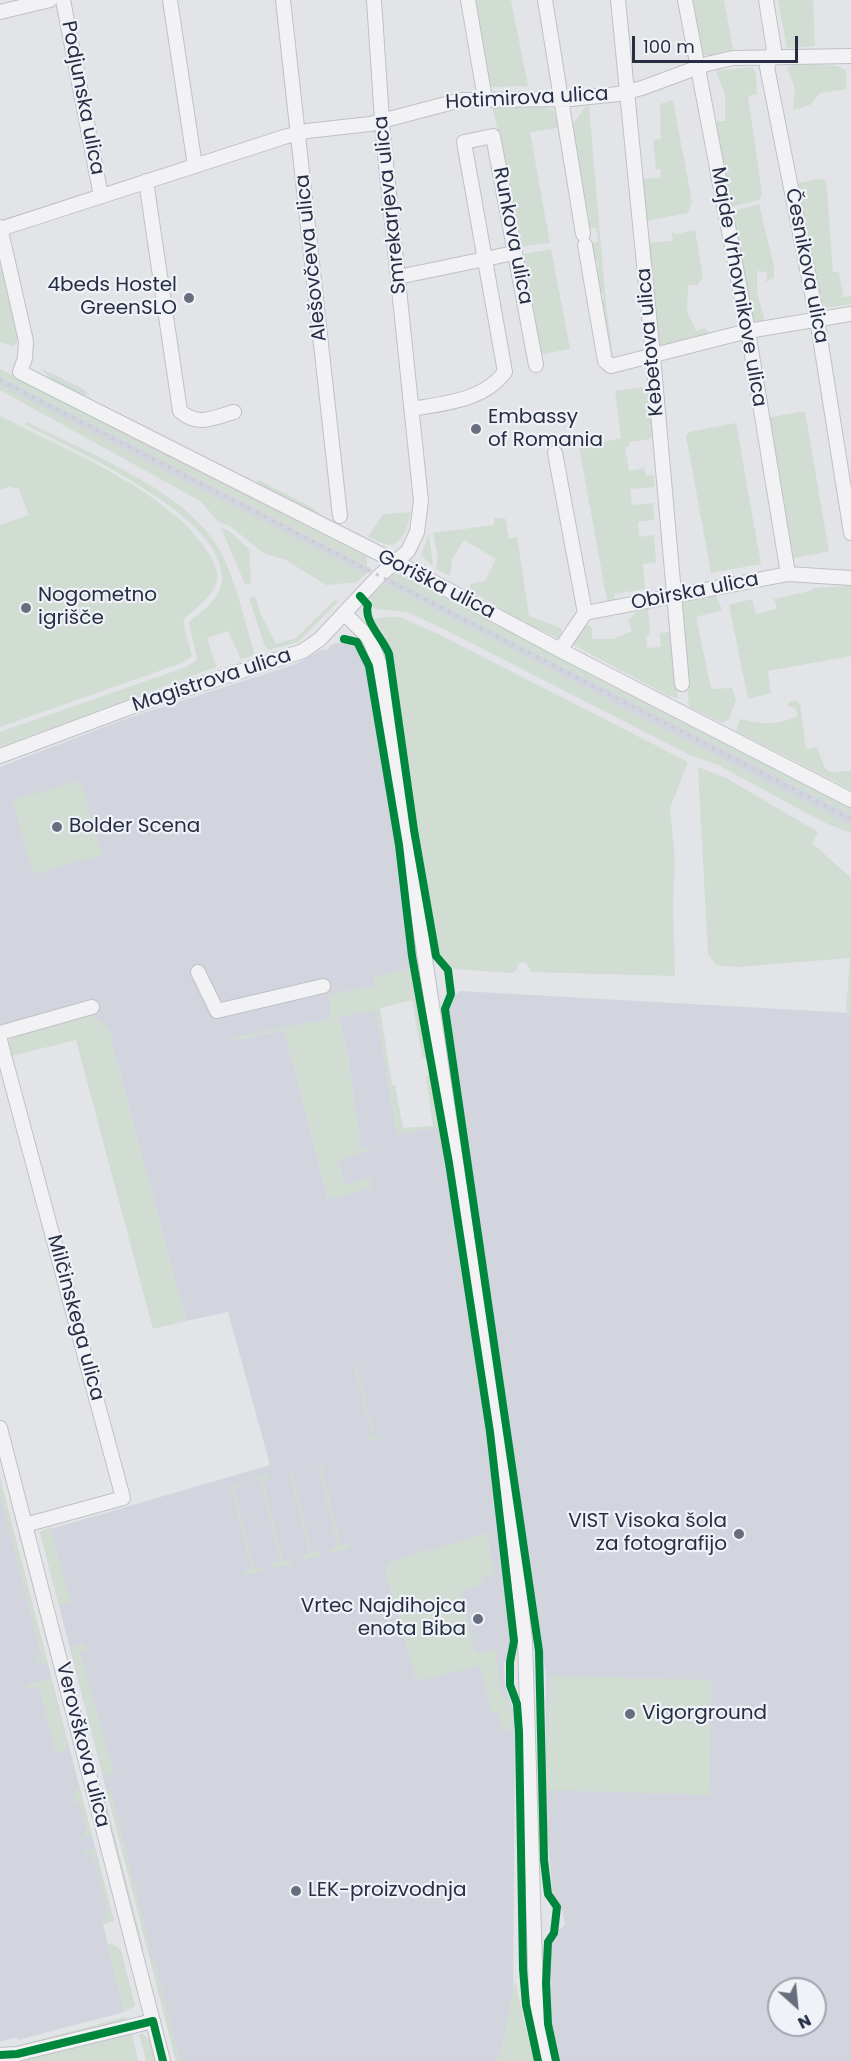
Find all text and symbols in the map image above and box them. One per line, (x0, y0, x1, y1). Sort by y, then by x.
street label: Podjunska ulica (55, 19, 109, 177)
scale bar (635, 24, 802, 62)
text: 100 m (643, 34, 695, 59)
street label: Hotimirova ulica (445, 83, 609, 115)
street label: Smrekarjeva ulica (370, 115, 412, 295)
street label: Runkova ulica (487, 165, 537, 307)
street label: Majde Vrhovnikove ulica (705, 165, 771, 409)
street label: Alešovčeva ulica (291, 173, 333, 343)
street label: Česnikova ulica (779, 186, 833, 346)
street label: Kebetova ulica (633, 267, 669, 417)
place label: 4beds Hostel GreenSLO (48, 274, 177, 321)
marker: 4beds Hostel GreenSLO (182, 291, 196, 305)
place label: Embassy of Romania (488, 406, 603, 453)
marker: Embassy of Romania (469, 422, 483, 436)
street label: Goriška ulica (373, 545, 499, 625)
street label: Obirska ulica (629, 568, 761, 616)
place label: Nogometno igrišče (38, 584, 157, 631)
marker: Nogometno igrišče (19, 601, 33, 615)
street label: Magistrova ulica (130, 644, 294, 718)
place label: Bolder Scena (69, 815, 200, 839)
marker: Bolder Scena (50, 820, 64, 834)
street label: Milčinskega ulica (41, 1232, 109, 1404)
place label: VIST Visoka šola za fotografijo (568, 1510, 727, 1557)
marker: VIST Visoka šola za fotografijo (732, 1527, 746, 1541)
place label: Vrtec Najdihojca enota Biba (301, 1595, 466, 1642)
marker: Vrtec Najdihojca enota Biba (471, 1612, 485, 1626)
street label: Verovškova ulica (50, 1660, 114, 1830)
place label: Vigorground (642, 1702, 767, 1726)
marker: Vigorground (623, 1707, 637, 1721)
place label: LEK-proizvodnja (308, 1879, 467, 1903)
marker: LEK-proizvodnja (289, 1884, 303, 1898)
north arrow (767, 1977, 827, 2037)
text: N (794, 2009, 815, 2035)

